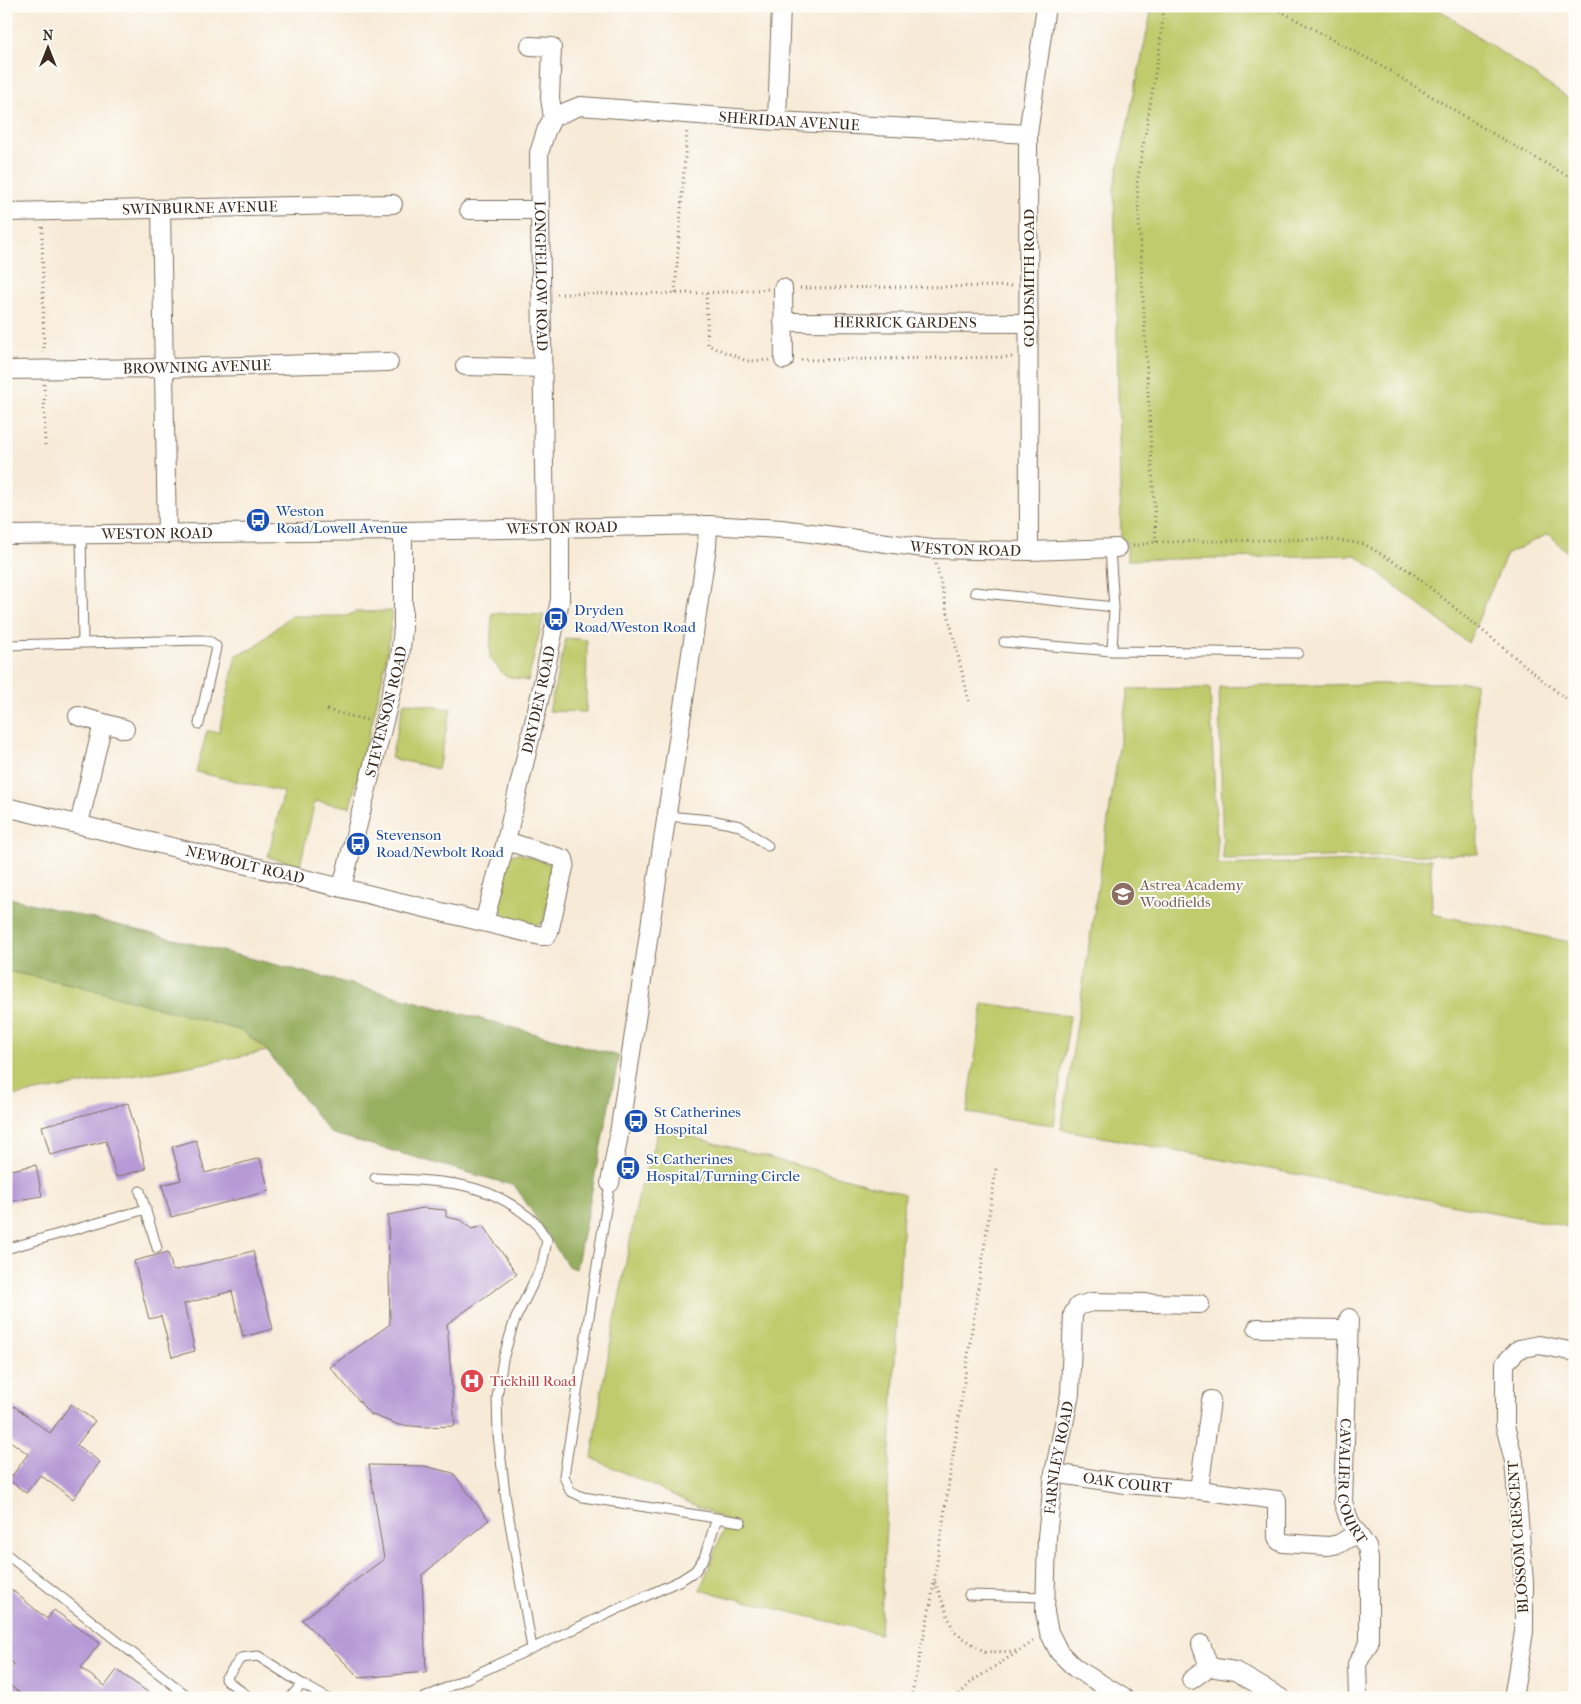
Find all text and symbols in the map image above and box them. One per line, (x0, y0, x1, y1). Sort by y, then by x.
north arrow (22, 22, 72, 72)
text: N (43, 27, 54, 44)
street label: SHERIDAN AVENUE (718, 108, 860, 134)
street label: SWINBURNE AVENUE (122, 197, 278, 219)
street label: LONGFELLOW ROAD (531, 201, 551, 351)
street label: GOLDSMITH ROAD (1020, 209, 1038, 347)
street label: HERRICK GARDENS (833, 313, 977, 332)
street label: BROWNING AVENUE (123, 356, 272, 378)
place label: Weston Road/Lowell Avenue (275, 502, 408, 537)
bus stop icon: Weston Road/Lowell Avenue (245, 507, 271, 533)
street label: WESTON ROAD (505, 518, 618, 538)
street label: WESTON ROAD (100, 524, 213, 543)
street label: WESTON ROAD (908, 537, 1021, 560)
place label: Dryden Road/Weston Road (574, 601, 697, 636)
bus stop icon: Dryden Road/Weston Road (543, 606, 569, 632)
street label: DRYDEN ROAD (518, 644, 559, 755)
street label: STEVENSON ROAD (361, 645, 410, 779)
place label: Stevenson Road/Newbolt Road (376, 826, 505, 861)
bus stop icon: Stevenson Road/Newbolt Road (345, 831, 371, 857)
street label: NEWBOLT ROAD (184, 842, 306, 888)
place label: Astrea Academy Woodfields (1139, 876, 1244, 911)
school or university icon: Astrea Academy Woodfields (1110, 881, 1136, 907)
place label: St Catherines Hospital (654, 1103, 741, 1138)
bus stop icon: St Catherines Hospital (623, 1108, 649, 1134)
place label: St Catherines Hospital/Turning Circle (646, 1150, 800, 1185)
bus stop icon: St Catherines Hospital/Turning Circle (615, 1155, 641, 1181)
hospital icon: Tickhill Road (459, 1368, 485, 1394)
place label: Tickhill Road (490, 1372, 577, 1390)
street label: FARNLEY ROAD (1041, 1400, 1077, 1515)
street label: CAVALIER COURT (1334, 1418, 1372, 1548)
street label: BLOSSOM CRESCENT (1504, 1459, 1532, 1614)
street label: OAK COURT (1082, 1469, 1173, 1497)

